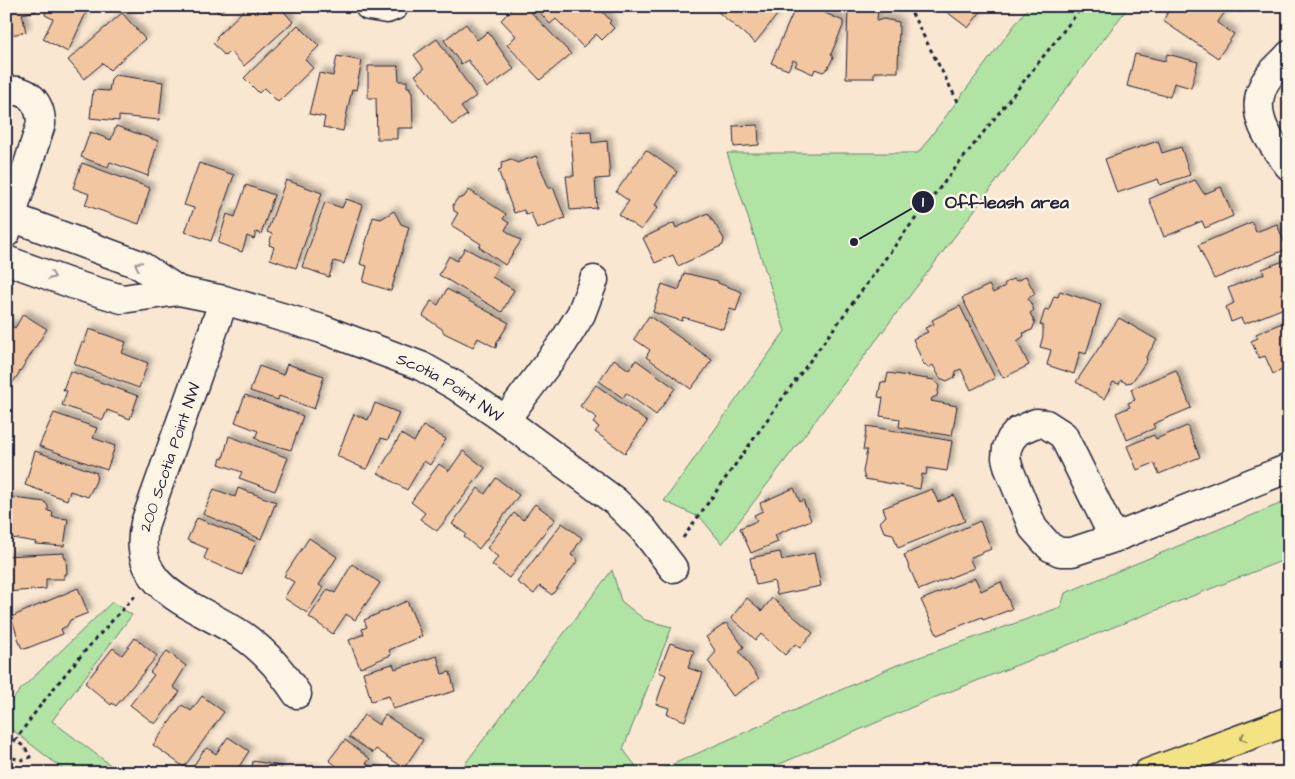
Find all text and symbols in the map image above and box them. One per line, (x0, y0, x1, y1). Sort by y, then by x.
callout: Off-leash area (910, 185, 1079, 218)
text: Off-leash area (945, 190, 1070, 215)
text: 1 (922, 192, 924, 213)
one-way arrow (134, 261, 143, 271)
one-way arrow (47, 270, 56, 280)
street label: Scotia Point NW (393, 348, 507, 427)
street label: 200 Scotia Point NW (134, 380, 206, 535)
one-way arrow (1239, 732, 1248, 742)

